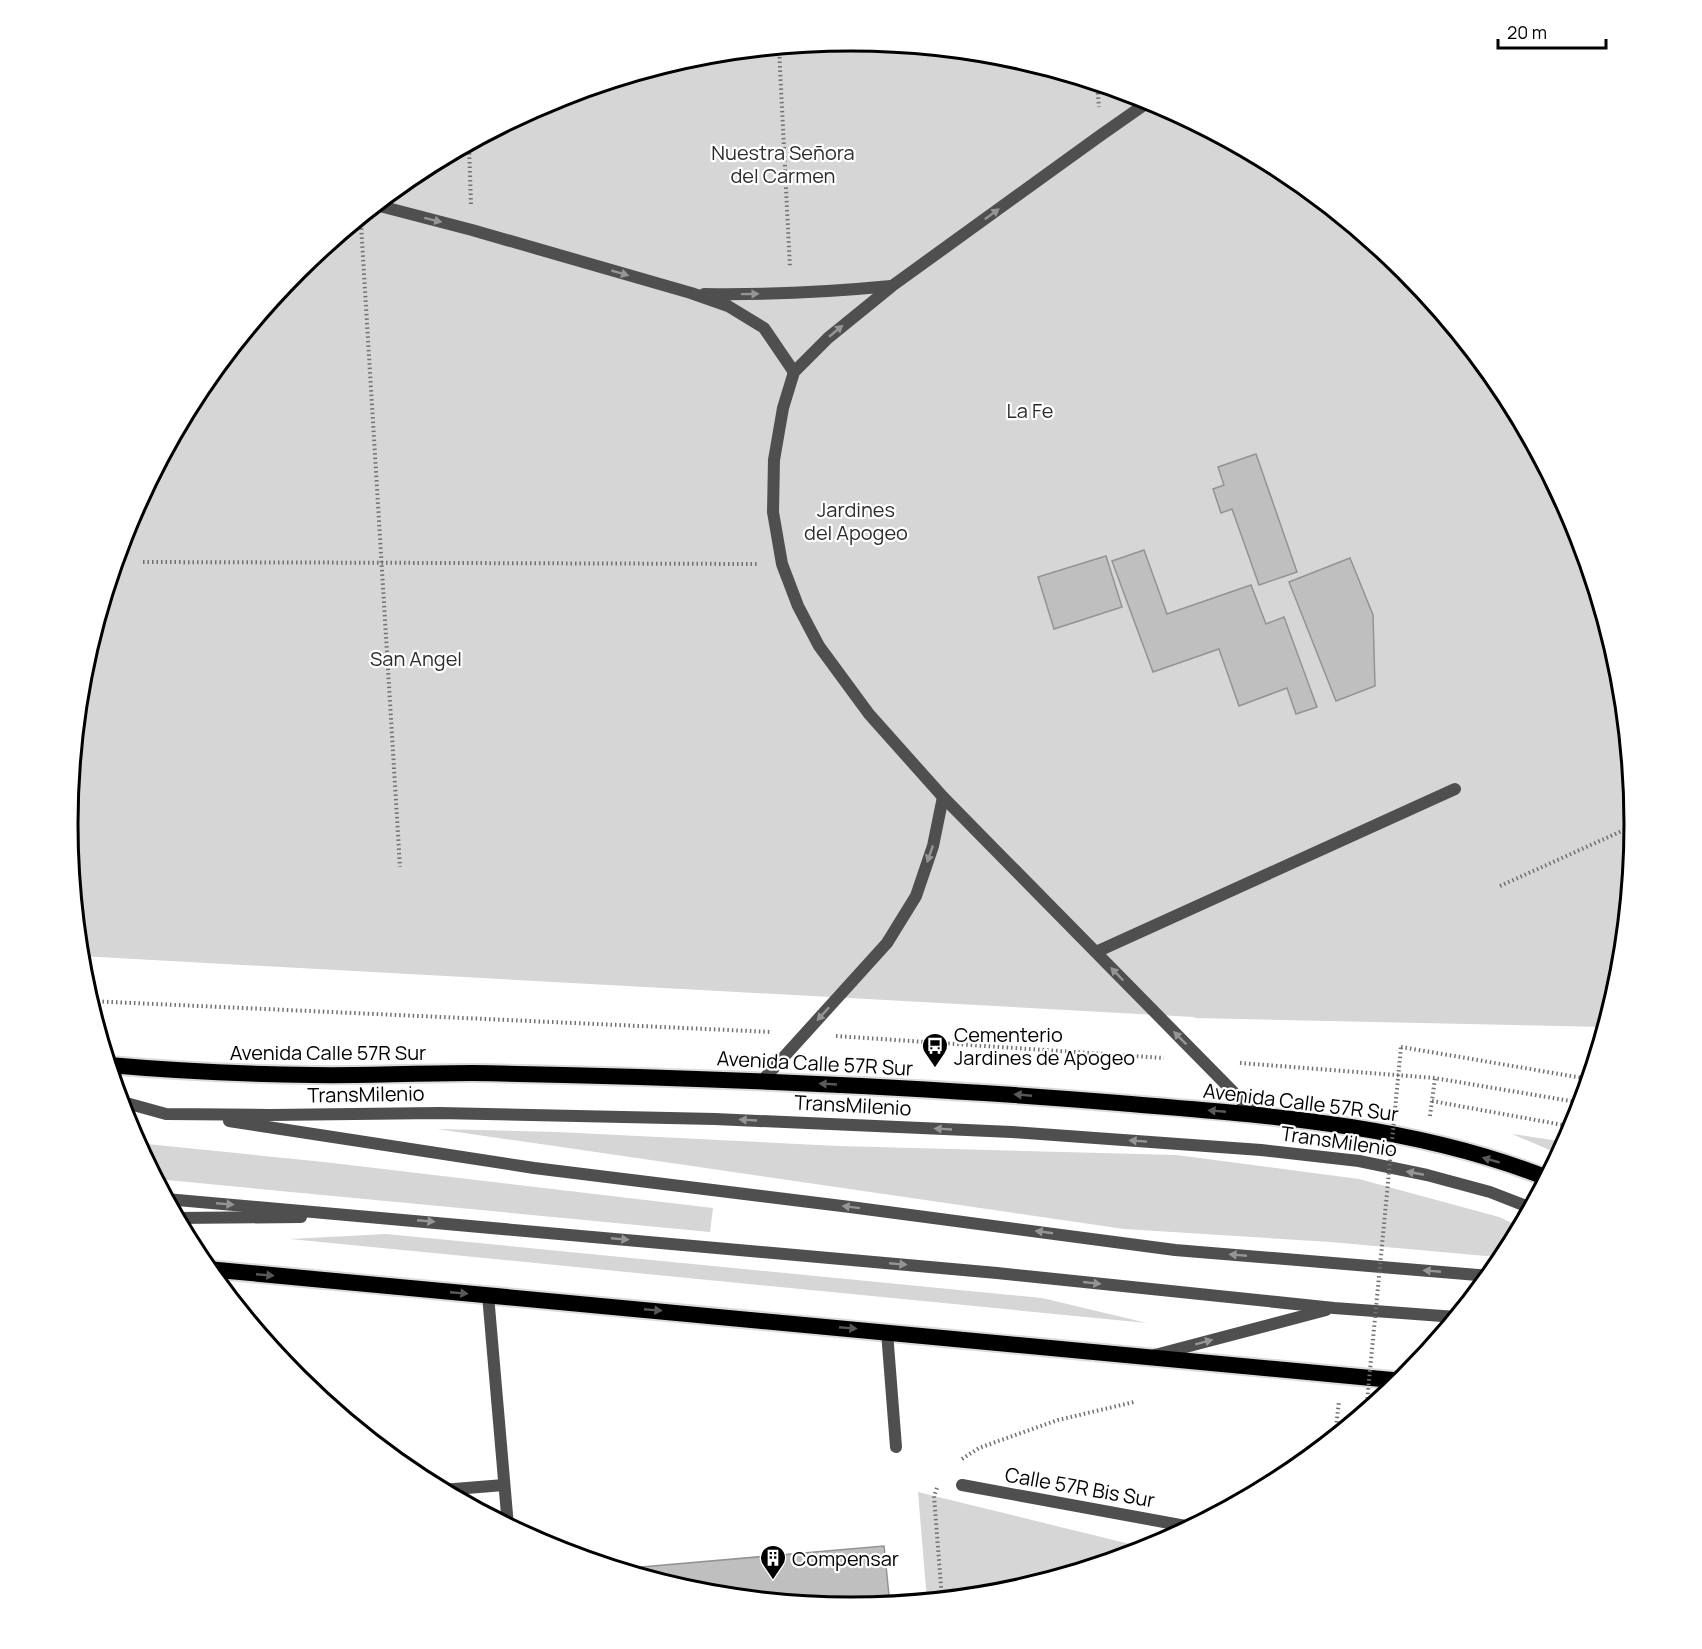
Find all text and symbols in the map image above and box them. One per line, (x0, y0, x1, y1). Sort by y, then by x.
scale bar (1498, 12, 1606, 50)
text: 20 m (1507, 20, 1547, 44)
park label: Nuestra Señora del Carmen (711, 139, 855, 189)
one-way arrow (983, 208, 999, 220)
one-way arrow (424, 215, 442, 225)
one-way arrow (611, 269, 629, 278)
one-way arrow (740, 290, 759, 299)
one-way arrow (828, 325, 843, 338)
park label: La Fe (1007, 397, 1053, 424)
park label: Jardines del Apogeo (804, 496, 908, 546)
park label: San Angel (370, 645, 462, 672)
one-way arrow (925, 845, 935, 863)
one-way arrow (1111, 968, 1125, 982)
one-way arrow (816, 1006, 830, 1021)
place label: Cementerio Jardines de Apogeo (954, 1021, 1135, 1071)
bus stop icon: Cementerio Jardines de Apogeo (920, 1031, 950, 1069)
one-way arrow (1173, 1031, 1187, 1046)
street label: Avenida Calle 57R Sur (230, 1039, 426, 1066)
street label: Avenida Calle 57R Sur (716, 1044, 914, 1082)
street label: Avenida Calle 57R Sur (1202, 1077, 1400, 1127)
street label: TransMilenio (307, 1079, 425, 1109)
one-way arrow (819, 1080, 838, 1089)
street label: TransMilenio (794, 1088, 912, 1122)
one-way arrow (1013, 1090, 1032, 1100)
one-way arrow (1208, 1106, 1227, 1116)
one-way arrow (739, 1115, 758, 1125)
street label: TransMilenio (1279, 1119, 1399, 1163)
one-way arrow (934, 1124, 953, 1133)
one-way arrow (1128, 1136, 1147, 1146)
one-way arrow (1482, 1155, 1500, 1164)
one-way arrow (1405, 1168, 1424, 1177)
one-way arrow (215, 1199, 234, 1209)
one-way arrow (841, 1202, 860, 1211)
one-way arrow (417, 1216, 436, 1226)
one-way arrow (1034, 1228, 1053, 1237)
one-way arrow (611, 1234, 630, 1244)
one-way arrow (1228, 1250, 1247, 1260)
one-way arrow (889, 1259, 908, 1269)
one-way arrow (1422, 1266, 1441, 1276)
one-way arrow (256, 1270, 275, 1280)
one-way arrow (1083, 1278, 1102, 1288)
one-way arrow (450, 1288, 469, 1298)
one-way arrow (644, 1305, 663, 1315)
one-way arrow (838, 1323, 857, 1333)
one-way arrow (1195, 1336, 1213, 1346)
street label: Calle 57R Bis Sur (1003, 1461, 1157, 1513)
building icon: Compensar (758, 1543, 788, 1581)
place label: Compensar (792, 1545, 899, 1572)

